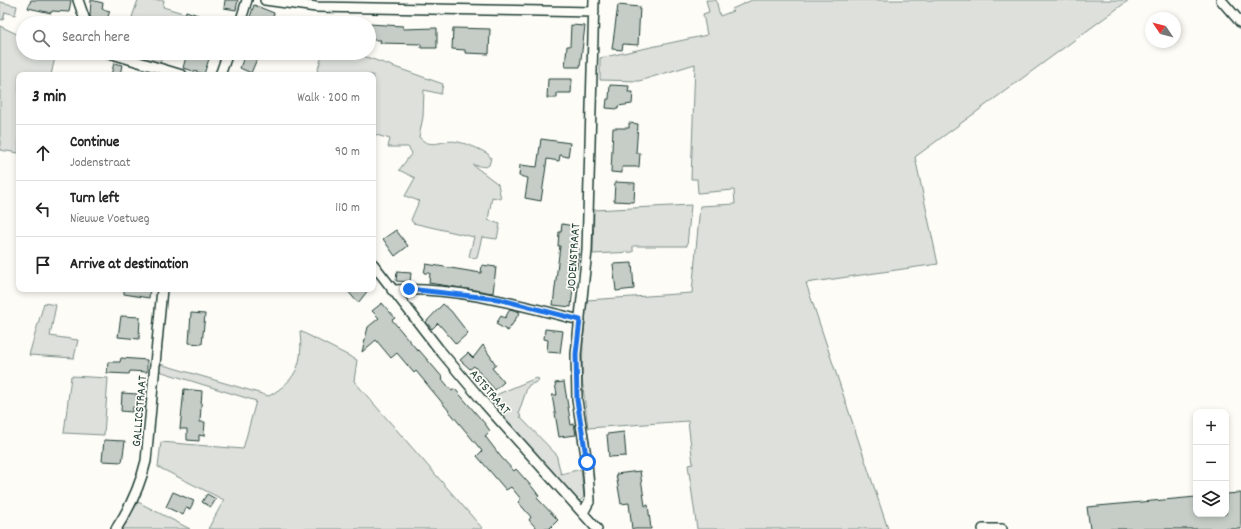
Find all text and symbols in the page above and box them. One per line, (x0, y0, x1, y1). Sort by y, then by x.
north arrow (1145, 12, 1181, 48)
search box (16, 16, 376, 60)
icon: search (30, 27, 52, 49)
text: Search here (62, 27, 130, 49)
text: 3 min (32, 86, 66, 110)
text: Walk · 200 m (297, 89, 360, 108)
text: Continue (70, 132, 119, 154)
icon: ahead (32, 142, 54, 164)
text: 90 m (335, 143, 360, 162)
text: Jodenstraat (70, 154, 130, 173)
text: Turn left (70, 188, 119, 210)
icon: left (32, 198, 54, 220)
text: 110 m (335, 199, 360, 218)
text: Nieuwe Voetweg (70, 210, 150, 229)
street label: JODENSTRAAT (563, 223, 586, 292)
icon: arrive (32, 254, 54, 276)
text: Arrive at destination (70, 254, 188, 276)
route end (400, 280, 418, 298)
street label: ASTSTRAAT (464, 366, 514, 420)
street label: GALLICSTRAAT (128, 375, 153, 448)
map controls (1193, 409, 1229, 517)
button: + (1193, 409, 1229, 445)
button: − (1193, 445, 1229, 481)
route start (578, 453, 596, 471)
button: layers (1193, 481, 1229, 517)

